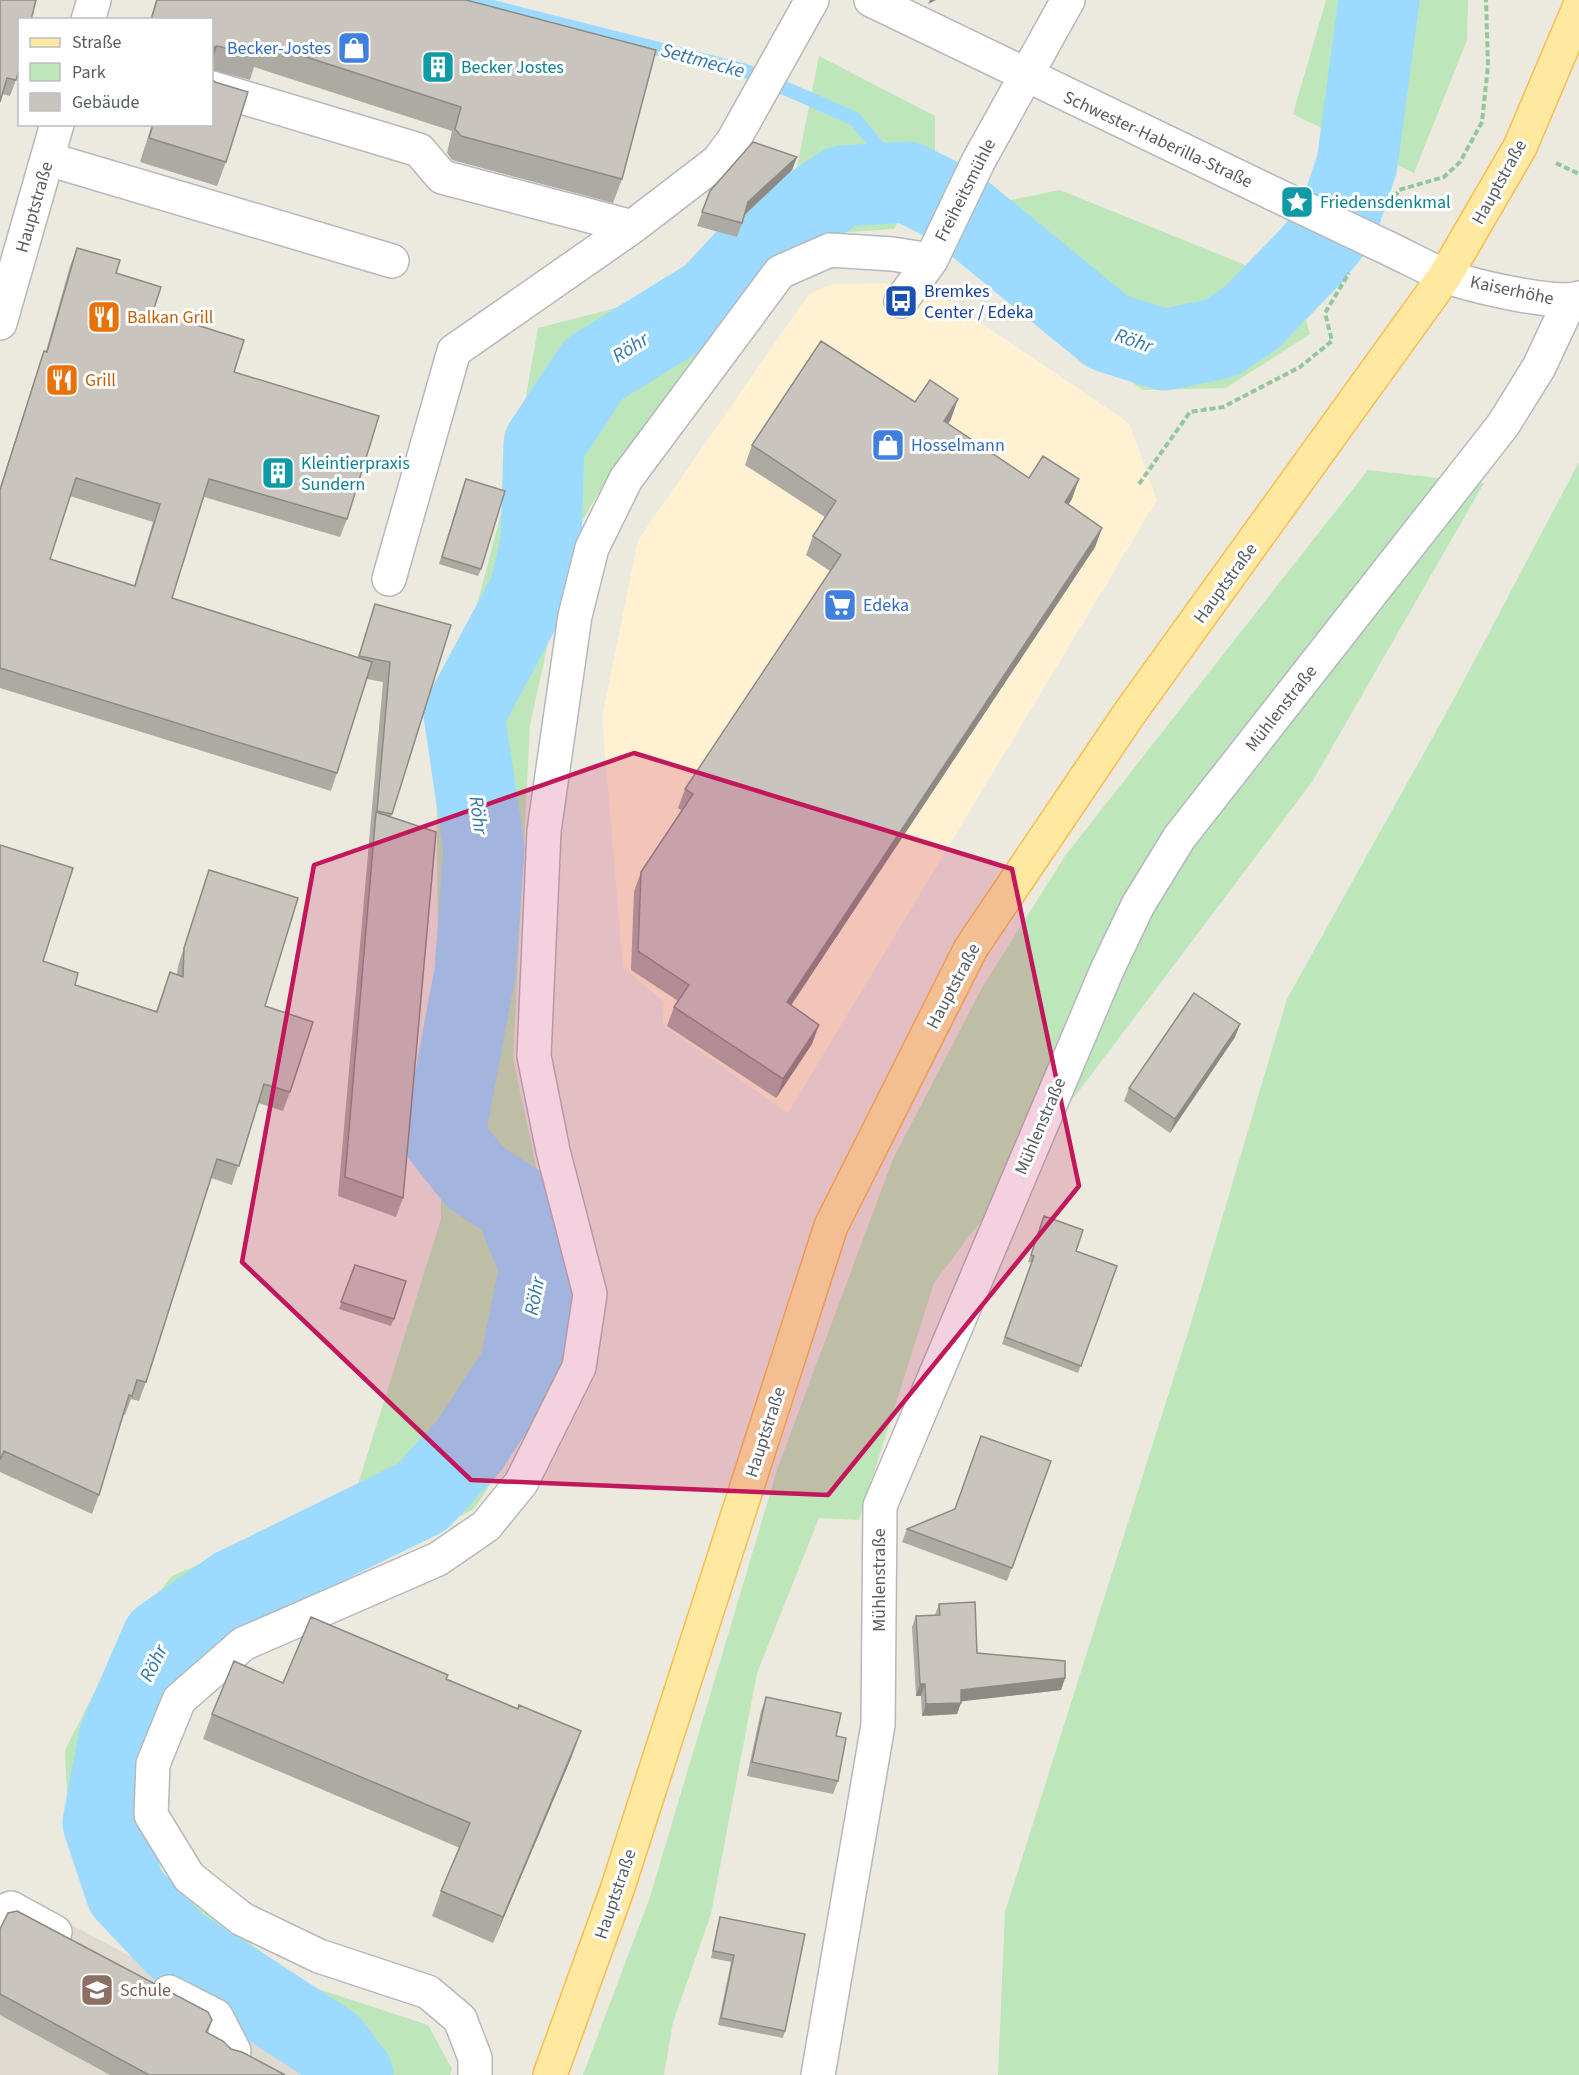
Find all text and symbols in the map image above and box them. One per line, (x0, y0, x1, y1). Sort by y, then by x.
legend (18, 18, 213, 126)
text: Straße (72, 30, 122, 55)
shop icon: Becker-Jostes (336, 30, 372, 66)
place label: Becker-Jostes (227, 36, 331, 61)
water label: Settmecke (658, 36, 748, 86)
building icon: Becker Jostes (420, 49, 456, 85)
place label: Becker Jostes (461, 55, 564, 80)
text: Park (72, 60, 106, 85)
street label: Schwester-Haberilla-Straße (1059, 85, 1257, 194)
text: Gebäude (72, 90, 140, 115)
street label: Freiheitsmühle (929, 134, 1002, 246)
street label: Hauptstraße (1466, 135, 1533, 229)
street label: Hauptstraße (10, 159, 59, 256)
place icon: Friedensdenkmal (1279, 184, 1315, 220)
place label: Friedensdenkmal (1320, 190, 1451, 215)
street label: Kaiserhöhe (1468, 269, 1556, 312)
place label: Bremkes Center / Edeka (924, 279, 1034, 325)
bus stop icon: Bremkes Center / Edeka (883, 283, 919, 319)
restaurant icon: Balkan Grill (86, 299, 122, 335)
place label: Balkan Grill (127, 305, 213, 330)
water label: Röhr (1111, 321, 1158, 361)
water label: Röhr (607, 325, 655, 370)
restaurant icon: Grill (44, 362, 80, 398)
place label: Grill (85, 368, 116, 393)
shop icon: Hosselmann (870, 427, 906, 463)
place label: Hosselmann (911, 433, 1005, 458)
place label: Kleintierpraxis Sundern (301, 451, 410, 497)
building icon: Kleintierpraxis Sundern (260, 455, 296, 491)
street label: Hauptstraße (1188, 538, 1263, 629)
supermarket icon: Edeka (822, 587, 858, 623)
place label: Edeka (863, 593, 909, 618)
street label: Mühlenstraße (1240, 660, 1323, 757)
water label: Röhr (461, 794, 495, 837)
street label: Hauptstraße (920, 939, 986, 1033)
street label: Mühlenstraße (1009, 1074, 1072, 1179)
water label: Röhr (518, 1273, 553, 1318)
street label: Hauptstraße (739, 1384, 792, 1481)
street label: Mühlenstraße (867, 1528, 892, 1632)
water label: Röhr (133, 1639, 175, 1687)
street label: Hauptstraße (588, 1846, 643, 1943)
school or university icon: Schule (79, 1972, 115, 2008)
place label: Schule (120, 1978, 171, 2003)

